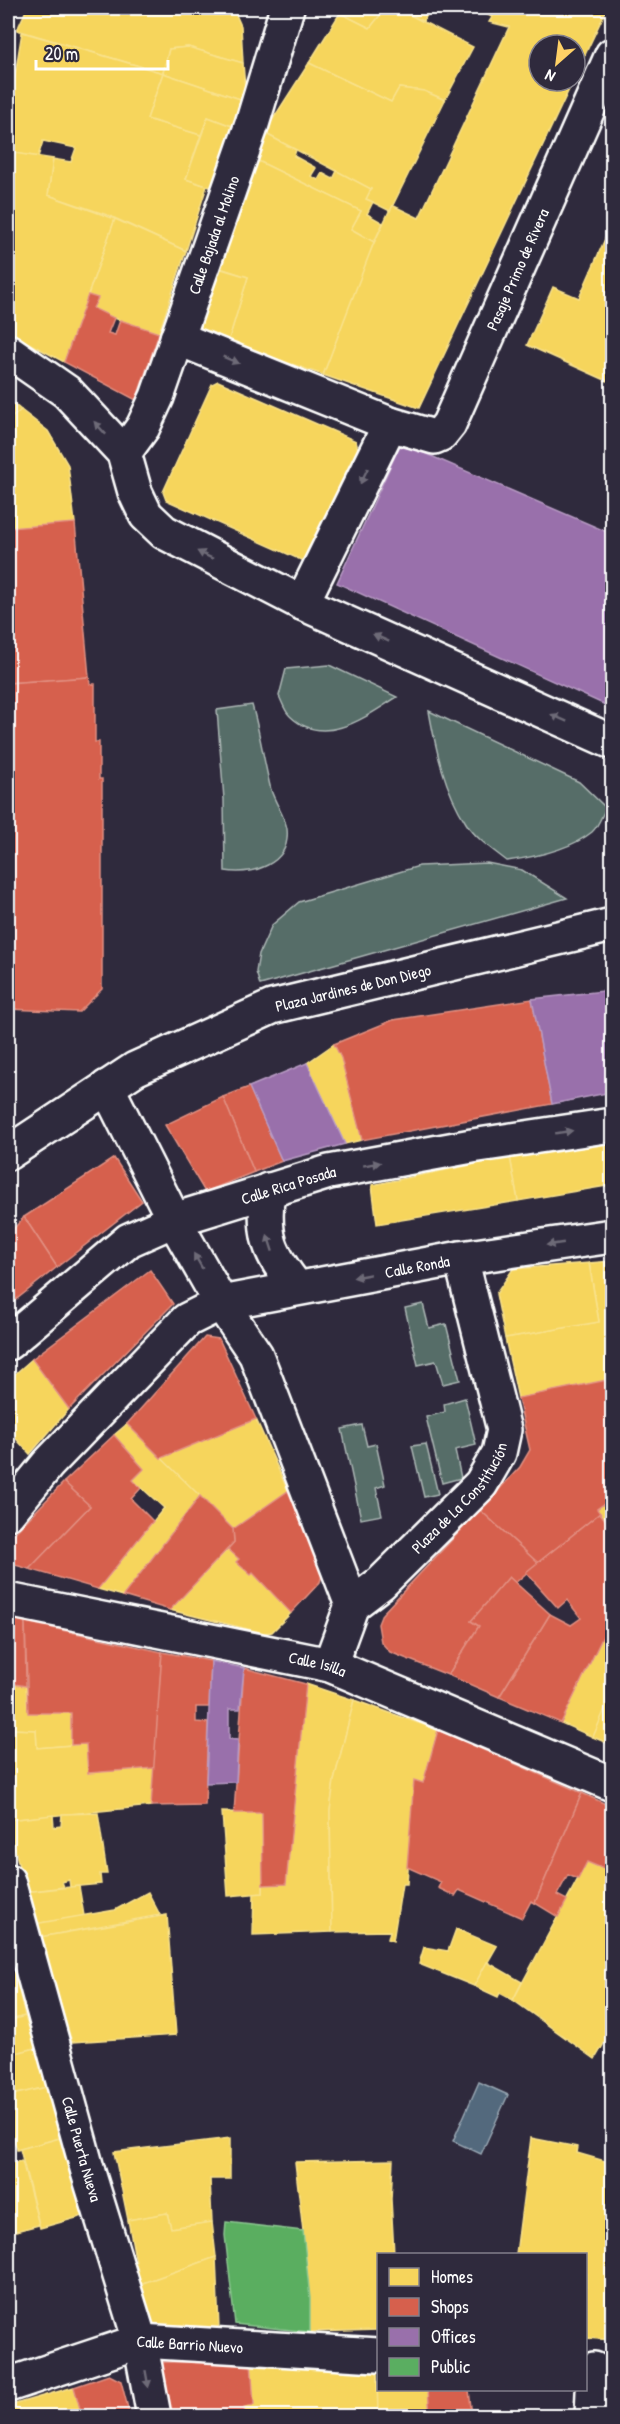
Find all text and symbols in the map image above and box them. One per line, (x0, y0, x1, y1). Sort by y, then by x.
scale bar (36, 33, 168, 71)
north arrow (527, 33, 587, 93)
text: 20 m (45, 41, 78, 66)
text: N (541, 64, 559, 88)
street label: Calle Bajada al Molino (183, 172, 244, 297)
street label: Pasaje Primo de Rivera (481, 205, 554, 334)
one-way arrow (222, 356, 240, 365)
one-way arrow (93, 420, 107, 435)
one-way arrow (360, 468, 369, 485)
one-way arrow (197, 550, 214, 559)
one-way arrow (373, 634, 390, 643)
one-way arrow (551, 714, 568, 723)
street label: Plaza Jardines de Don Diego (273, 958, 434, 1017)
one-way arrow (554, 1127, 573, 1136)
one-way arrow (362, 1159, 381, 1168)
street label: Calle Rica Posada (238, 1160, 338, 1210)
one-way arrow (265, 1234, 274, 1252)
one-way arrow (545, 1240, 564, 1249)
street label: Calle Ronda (383, 1249, 451, 1283)
one-way arrow (192, 1253, 203, 1269)
one-way arrow (353, 1272, 372, 1281)
street label: Plaza de La Constitución (406, 1441, 512, 1558)
street label: Calle Isilla (287, 1646, 350, 1682)
street label: Calle Puerta Nueva (57, 2094, 107, 2204)
legend (377, 2253, 587, 2391)
text: Homes (431, 2264, 473, 2289)
text: Shops (431, 2294, 469, 2319)
text: Offices (431, 2324, 476, 2349)
street label: Calle Barrio Nuevo (136, 2330, 244, 2358)
text: Public (431, 2354, 470, 2379)
one-way arrow (143, 2370, 152, 2389)

